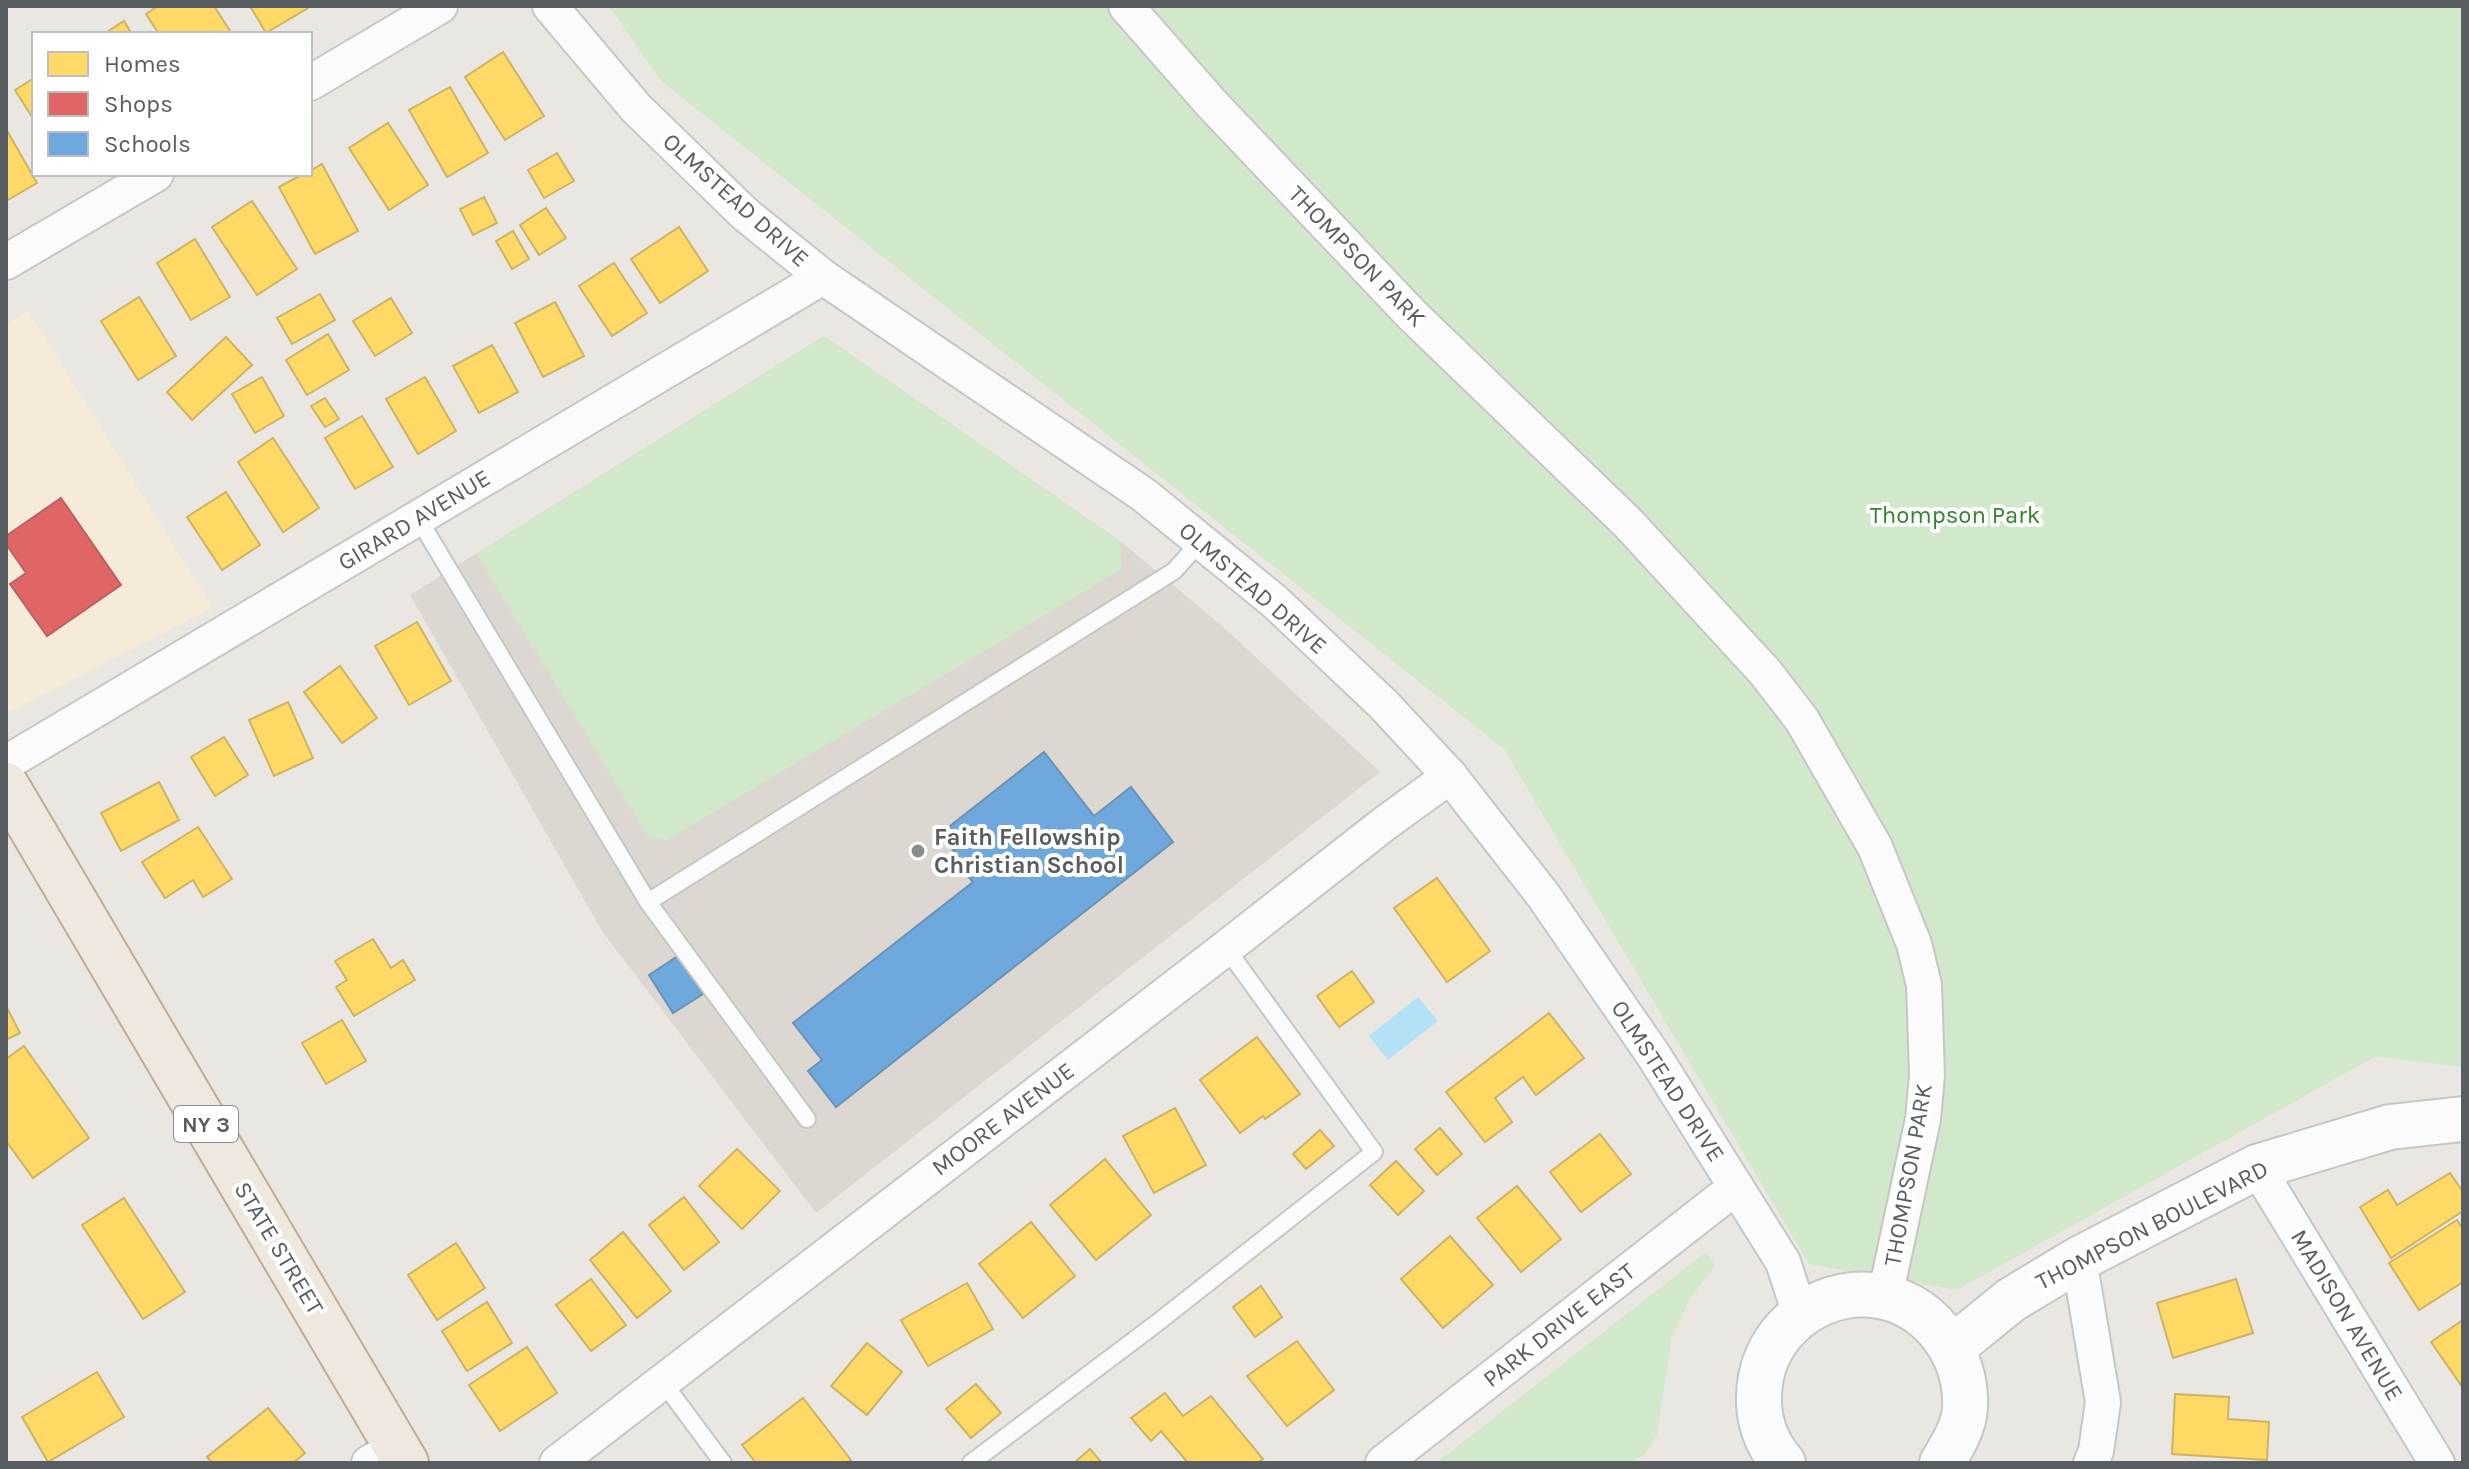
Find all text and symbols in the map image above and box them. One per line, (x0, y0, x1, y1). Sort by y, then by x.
legend (32, 32, 312, 176)
text: Homes (104, 50, 181, 78)
text: Shops (104, 90, 173, 118)
street label: OLMSTEAD DRIVE (657, 127, 815, 273)
text: Schools (104, 130, 191, 158)
street label: THOMPSON PARK (1283, 180, 1432, 332)
street label: GIRARD AVENUE (333, 464, 495, 576)
park label: Thompson Park (1870, 501, 2040, 529)
street label: OLMSTEAD DRIVE (1173, 516, 1333, 660)
place label: Faith Fellowship Christian School (934, 823, 1124, 879)
marker: Faith Fellowship Christian School (909, 842, 927, 860)
street label: OLMSTEAD DRIVE (1605, 995, 1731, 1167)
street label: MOORE AVENUE (926, 1056, 1080, 1182)
street label: THOMPSON PARK (1878, 1081, 1938, 1268)
road number: NY 3 (174, 1106, 238, 1142)
street label: THOMPSON BOULEVARD (2031, 1154, 2273, 1296)
street label: STATE STREET (228, 1177, 330, 1319)
street label: MADISON AVENUE (2285, 1224, 2409, 1406)
street label: PARK DRIVE EAST (1478, 1257, 1640, 1393)

